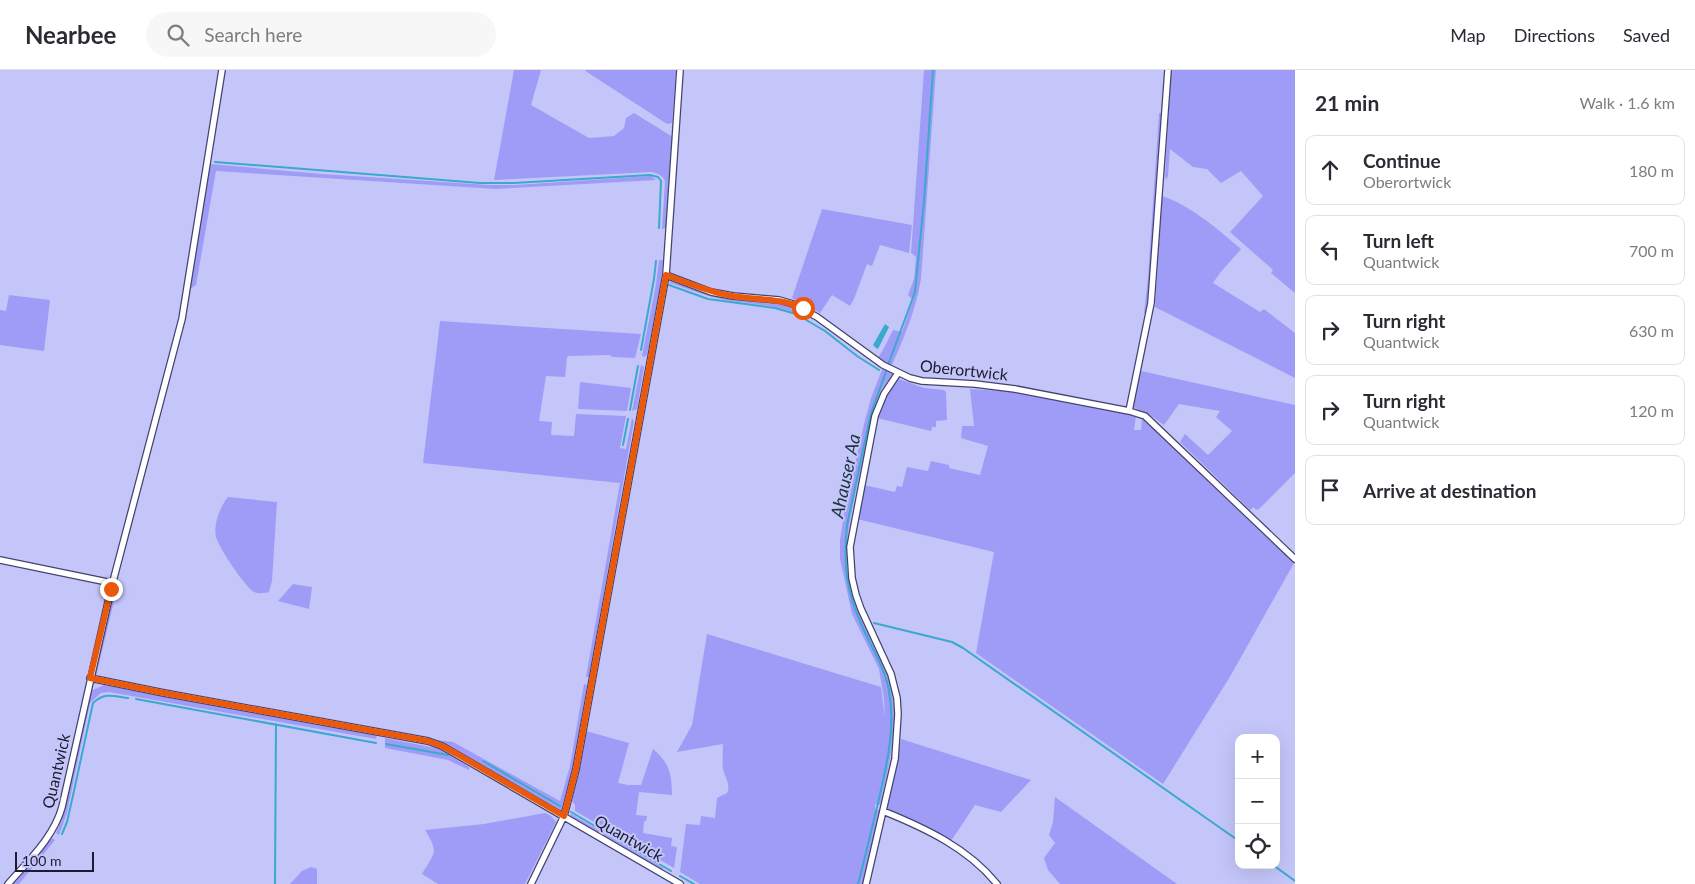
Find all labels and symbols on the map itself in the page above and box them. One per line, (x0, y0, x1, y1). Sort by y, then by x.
route start (792, 297, 815, 320)
street label: Oberortwick (919, 355, 1010, 384)
water label: Ahauser Aa (825, 432, 865, 521)
route end (100, 578, 123, 601)
street label: Quantwick (38, 731, 74, 810)
street label: Quantwick (591, 810, 668, 865)
scale bar (15, 849, 94, 872)

